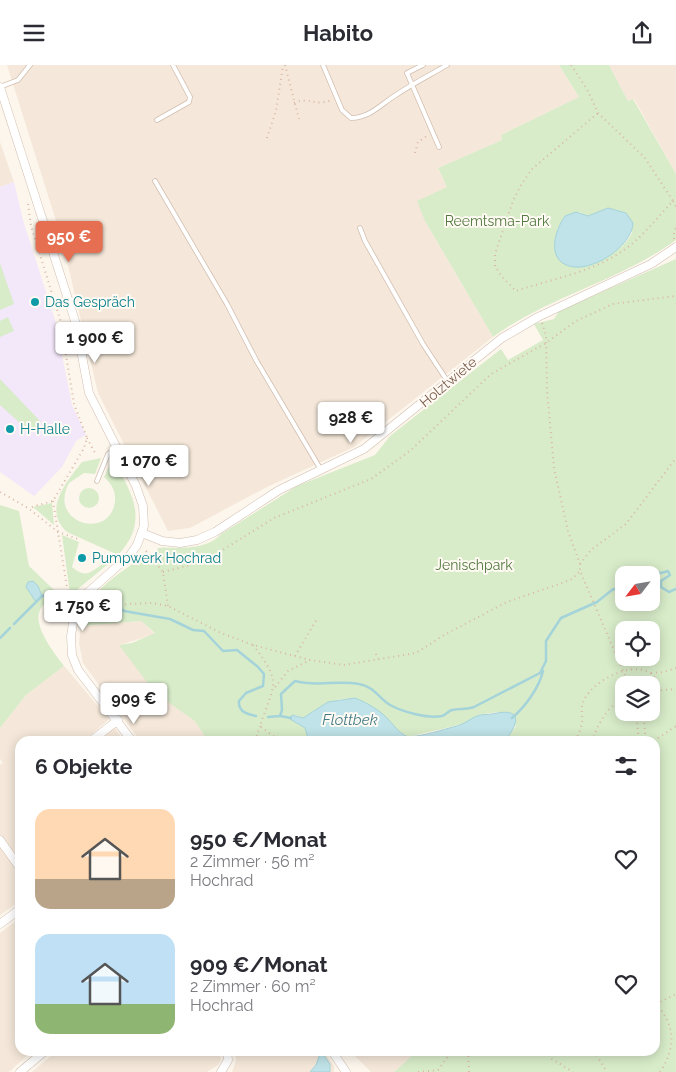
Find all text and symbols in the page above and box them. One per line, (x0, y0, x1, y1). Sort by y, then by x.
icon: menu (20, 19, 48, 47)
icon: share (628, 19, 656, 47)
text: Habito (303, 20, 373, 46)
park label: Reemtsma-Park (445, 213, 550, 229)
pin: 950 € (34, 221, 104, 263)
text: 950 € (47, 227, 91, 246)
place label: Das Gespräch (45, 294, 135, 310)
marker: Das Gespräch (29, 296, 41, 308)
pin: 1 900 € (49, 321, 141, 364)
text: 1 900 € (66, 328, 124, 347)
street label: Holztwiete (416, 354, 480, 410)
pin: 928 € (316, 401, 386, 444)
text: 928 € (329, 408, 373, 427)
place label: H-Halle (20, 421, 70, 437)
marker: H-Halle (4, 423, 16, 435)
pin: 1 070 € (103, 445, 195, 487)
text: 1 070 € (121, 451, 177, 470)
place label: Pumpwerk Hochrad (92, 550, 221, 566)
marker: Pumpwerk Hochrad (76, 552, 88, 564)
park label: Jenischpark (435, 557, 513, 573)
north arrow (615, 566, 660, 611)
map controls (615, 566, 660, 721)
pin: 1 750 € (37, 589, 129, 632)
text: 1 750 € (55, 596, 111, 615)
button: locate (615, 621, 660, 666)
button: layers (615, 676, 660, 721)
pin: 909 € (99, 683, 169, 725)
text: 909 € (111, 689, 157, 708)
water label: Flottbek (322, 711, 378, 729)
icon: filters (612, 752, 640, 780)
text: 6 Objekte (35, 754, 132, 779)
text: 950 €/Monat (190, 827, 327, 852)
icon: home (75, 829, 135, 889)
icon: heart (612, 845, 640, 873)
text: 2 Zimmer · 56 m² (190, 852, 315, 871)
text: Hochrad (190, 871, 254, 890)
text: 909 €/Monat (190, 952, 328, 977)
icon: home (75, 954, 135, 1014)
icon: heart (612, 970, 640, 998)
text: 2 Zimmer · 60 m² (190, 977, 316, 996)
text: Hochrad (190, 996, 254, 1015)

